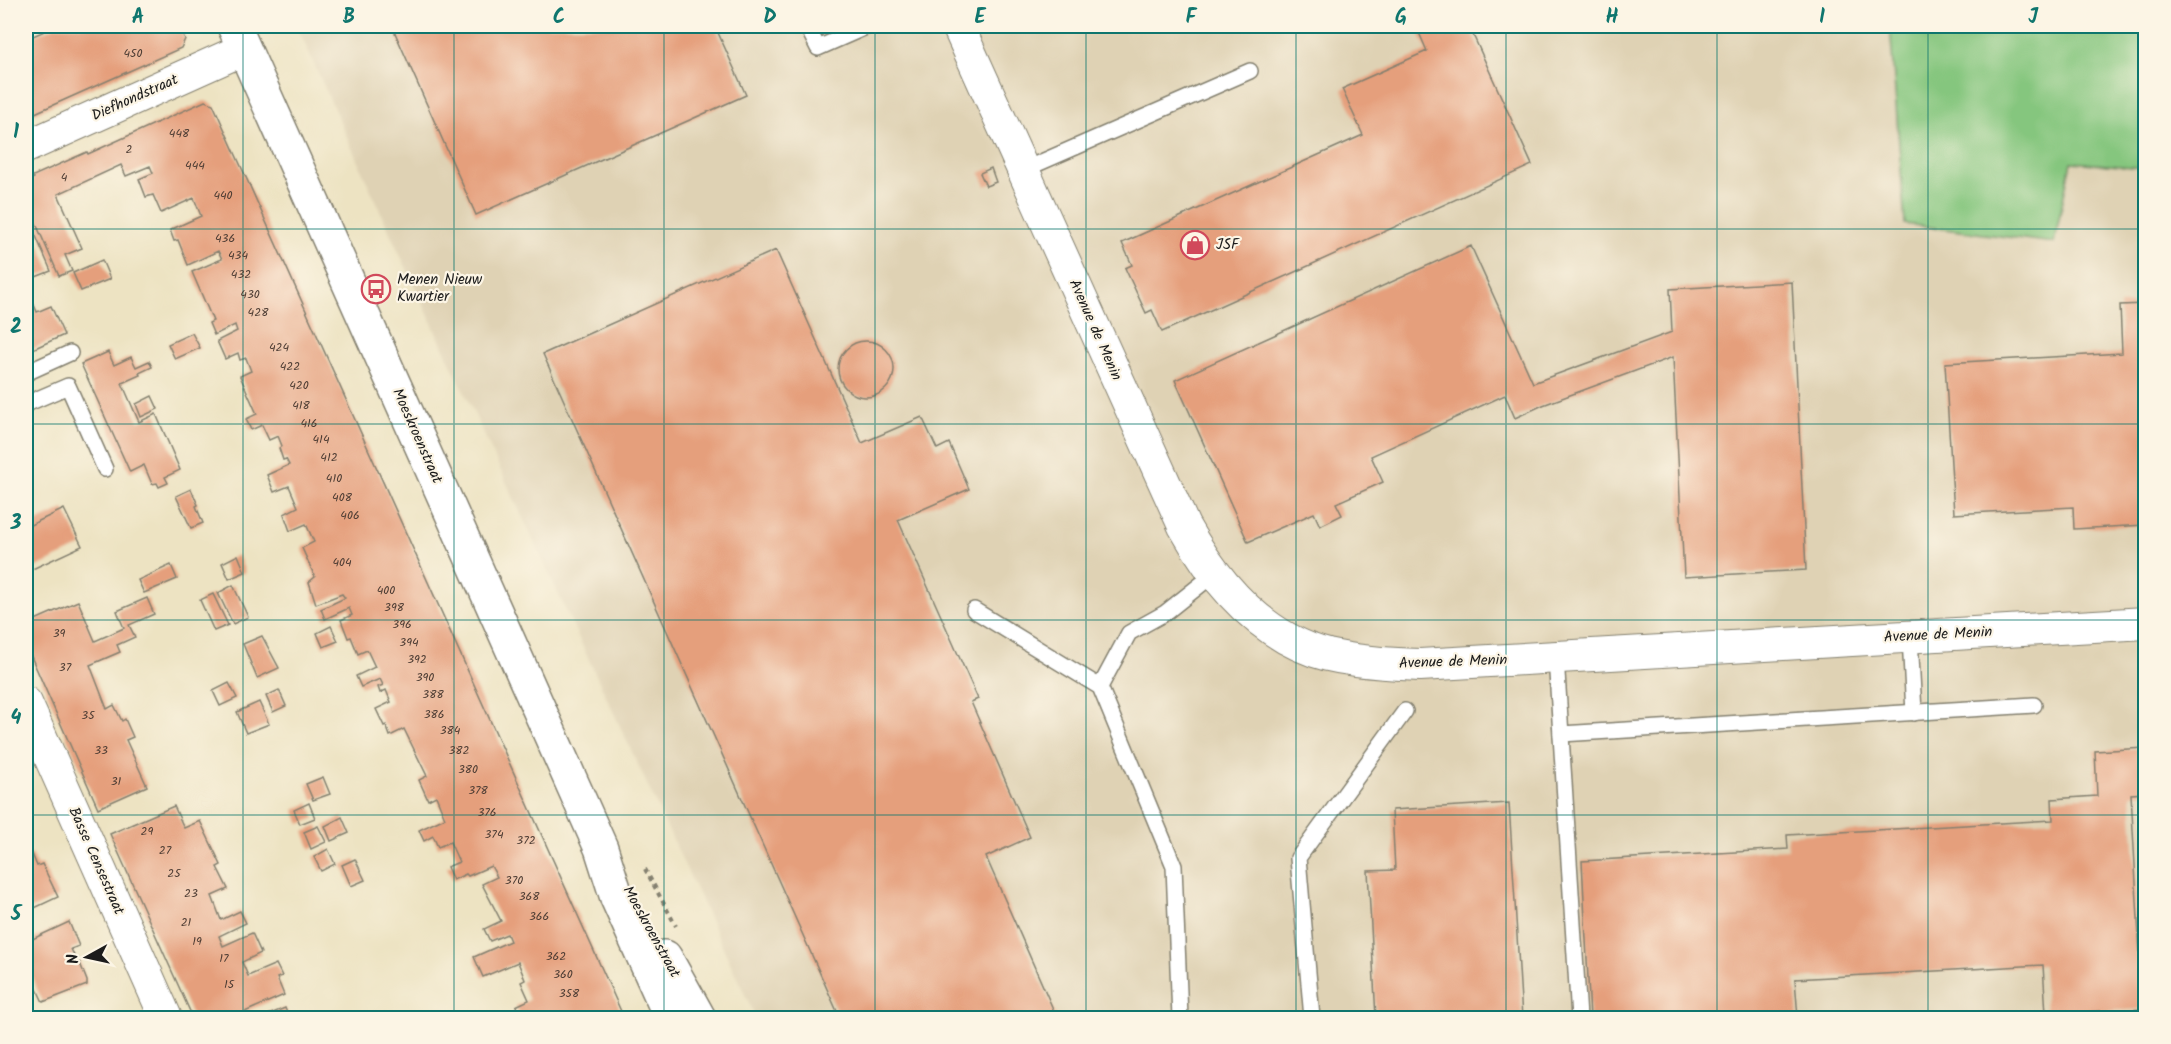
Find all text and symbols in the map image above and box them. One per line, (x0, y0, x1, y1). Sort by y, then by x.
text: A (132, 2, 144, 34)
text: B (343, 2, 355, 34)
text: C (553, 2, 565, 34)
text: D (763, 2, 777, 34)
text: E (974, 2, 986, 34)
text: F (1186, 2, 1198, 34)
text: G (1395, 2, 1407, 34)
text: H (1605, 2, 1619, 34)
text: I (1819, 2, 1825, 34)
text: J (2028, 2, 2039, 34)
house number: 450 (123, 44, 143, 63)
street label: Diefhondstraat (88, 68, 183, 128)
text: 1 (13, 117, 19, 149)
house number: 448 (169, 124, 190, 143)
house number: 2 (126, 140, 133, 159)
house number: 444 (185, 156, 205, 175)
house number: 4 (61, 168, 68, 187)
house number: 440 (213, 186, 233, 205)
house number: 436 (215, 229, 235, 248)
shop icon: JSF (1179, 229, 1211, 261)
place label: JSF (1216, 233, 1240, 257)
house number: 434 (228, 246, 248, 265)
house number: 432 (231, 265, 251, 284)
place label: Menen Nieuw Kwartier (397, 268, 483, 309)
bus stop icon: Menen Nieuw Kwartier (360, 273, 392, 305)
street label: Avenue de Menin (1062, 276, 1128, 384)
house number: 430 (240, 285, 260, 304)
house number: 428 (248, 303, 269, 322)
text: 2 (10, 312, 22, 344)
house number: 424 (269, 338, 289, 357)
house number: 422 (280, 357, 300, 376)
house number: 420 (289, 376, 309, 395)
street label: Moeskroenstraat (385, 384, 449, 488)
house number: 418 (292, 396, 311, 415)
house number: 416 (300, 414, 318, 433)
house number: 414 (313, 430, 330, 449)
house number: 412 (320, 448, 338, 467)
house number: 410 (326, 469, 342, 488)
house number: 408 (332, 488, 353, 507)
house number: 406 (340, 506, 360, 525)
text: 3 (10, 508, 22, 540)
house number: 404 (332, 553, 352, 572)
house number: 400 (377, 581, 395, 600)
house number: 398 (384, 598, 405, 617)
house number: 396 (392, 615, 412, 634)
street label: Avenue de Menin (1883, 620, 1993, 650)
house number: 39 (53, 624, 65, 643)
house number: 394 (399, 633, 419, 652)
street label: Avenue de Menin (1398, 648, 1508, 676)
house number: 392 (407, 650, 427, 669)
house number: 37 (59, 658, 72, 677)
house number: 390 (416, 668, 434, 687)
house number: 388 (422, 685, 444, 704)
text: 4 (11, 703, 22, 735)
house number: 386 (424, 705, 444, 724)
house number: 35 (81, 706, 96, 725)
house number: 384 (440, 721, 461, 740)
house number: 33 (94, 741, 108, 760)
house number: 382 (448, 741, 470, 760)
house number: 380 (458, 760, 478, 779)
house number: 31 (111, 772, 122, 791)
house number: 378 (468, 781, 489, 800)
street label: Basse Censestraat (61, 803, 131, 919)
house number: 376 (477, 803, 497, 822)
house number: 29 (141, 822, 154, 841)
house number: 374 (485, 825, 504, 844)
house number: 372 (516, 831, 536, 850)
house number: 27 (159, 841, 172, 860)
house number: 25 (167, 864, 182, 883)
house number: 370 (505, 871, 523, 890)
street label: Moeskroenstraat (616, 881, 686, 983)
house number: 23 (184, 884, 198, 903)
house number: 368 (519, 887, 540, 906)
text: 5 (10, 899, 23, 931)
house number: 366 (529, 907, 549, 926)
house number: 21 (181, 913, 192, 932)
north arrow (57, 927, 117, 987)
house number: 19 (192, 932, 202, 951)
house number: 362 (546, 947, 566, 966)
house number: 17 (219, 949, 229, 968)
text: N (61, 952, 87, 966)
house number: 360 (553, 965, 573, 984)
house number: 15 (224, 975, 236, 994)
house number: 358 (559, 984, 580, 1003)

